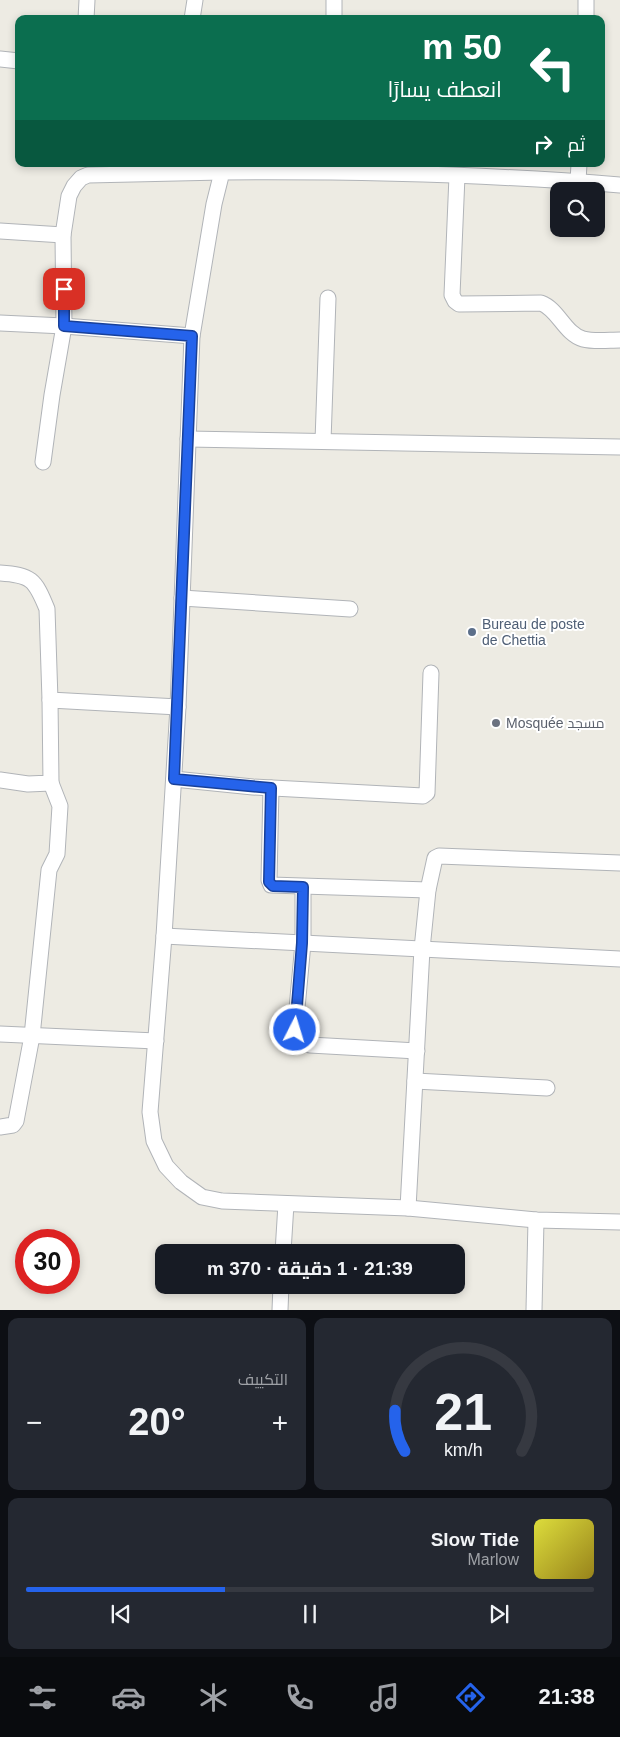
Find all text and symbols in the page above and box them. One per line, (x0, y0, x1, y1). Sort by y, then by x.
text: 50 m (422, 27, 502, 66)
icon: left (520, 35, 585, 100)
text: انعطف يسارًا (387, 77, 502, 102)
icon: right (529, 130, 557, 158)
text: ثم (567, 134, 585, 155)
map controls (550, 182, 605, 237)
button: search (550, 182, 605, 237)
pin (43, 268, 85, 310)
icon: arrive (50, 275, 78, 303)
place label: Bureau de poste de Chettia (482, 616, 585, 648)
marker: Bureau de poste de Chettia (466, 626, 478, 638)
place label: Mosquée مسجد (506, 715, 604, 731)
marker: Mosquée مسجد (490, 717, 502, 729)
position arrow (268, 1003, 320, 1055)
speed limit sign: 30 (15, 1229, 80, 1294)
text: 21:39 · 1 دقيقة · 370 m (207, 1258, 413, 1279)
text: التكييف (238, 1371, 288, 1388)
text: 21 (434, 1383, 492, 1441)
text: 20° (128, 1401, 186, 1443)
text: − (26, 1407, 42, 1438)
text: + (272, 1407, 288, 1438)
text: km/h (444, 1440, 482, 1460)
text: Slow Tide (431, 1529, 519, 1550)
text: Marlow (467, 1551, 519, 1568)
icon: previous (107, 1600, 135, 1628)
icon: pause (296, 1600, 324, 1628)
icon: next (485, 1600, 513, 1628)
icon: filters (25, 1680, 60, 1715)
icon: car (111, 1680, 146, 1715)
icon: climate (196, 1680, 231, 1715)
icon: phone (282, 1680, 317, 1715)
icon: music (367, 1680, 402, 1715)
icon: directions (453, 1680, 488, 1715)
text: 21:38 (538, 1684, 595, 1709)

